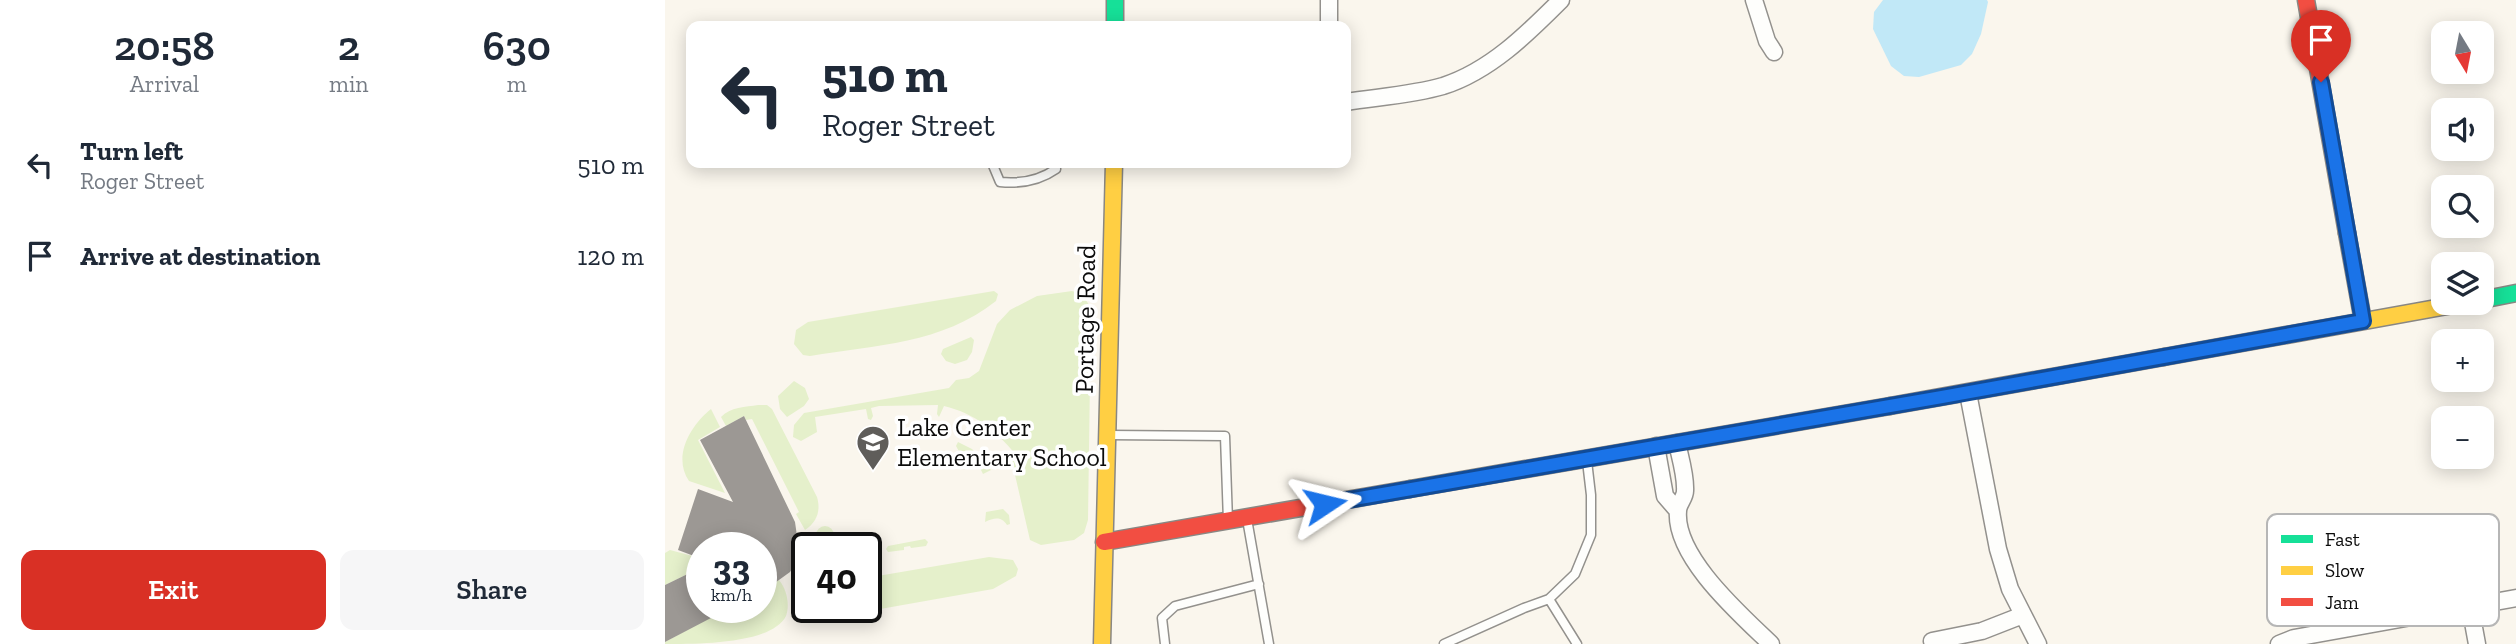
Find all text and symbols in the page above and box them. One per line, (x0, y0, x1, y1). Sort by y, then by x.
pin (2291, 10, 2351, 82)
text: 20:58 (114, 20, 215, 71)
text: 2 (338, 20, 360, 71)
text: 630 (483, 20, 551, 71)
icon: arrive (2302, 21, 2340, 59)
north arrow (2431, 21, 2494, 84)
map controls (2431, 21, 2494, 469)
text: 510 m (822, 46, 948, 105)
icon: left (707, 49, 798, 140)
text: Arrival (130, 70, 199, 98)
text: min (329, 70, 369, 98)
text: m (507, 70, 527, 98)
button: sound (2431, 98, 2494, 161)
text: Roger Street (822, 106, 995, 144)
text: Turn left (80, 135, 183, 167)
icon: left (21, 146, 59, 184)
text: 510 m (577, 149, 644, 181)
text: Roger Street (80, 167, 204, 195)
button: search (2431, 175, 2494, 238)
icon: arrive (21, 237, 59, 275)
text: Arrive at destination (80, 240, 320, 272)
text: 120 m (577, 240, 644, 272)
street label: Portage Road (1068, 244, 1102, 394)
button: layers (2431, 252, 2494, 315)
button: + (2431, 329, 2494, 392)
button: − (2431, 406, 2494, 469)
place label: Lake Center Elementary School (897, 411, 1107, 473)
school or university icon: Lake Center Elementary School (854, 423, 892, 472)
position arrow (1288, 467, 1362, 541)
legend (2267, 514, 2499, 626)
text: Fast (2325, 528, 2360, 551)
speed limit sign: 40 (791, 532, 882, 623)
text: 33 (713, 547, 750, 589)
button: Exit (21, 550, 326, 630)
button: Share (340, 550, 644, 630)
text: Slow (2325, 559, 2365, 582)
text: km/h (711, 584, 752, 606)
text: Jam (2325, 591, 2359, 614)

